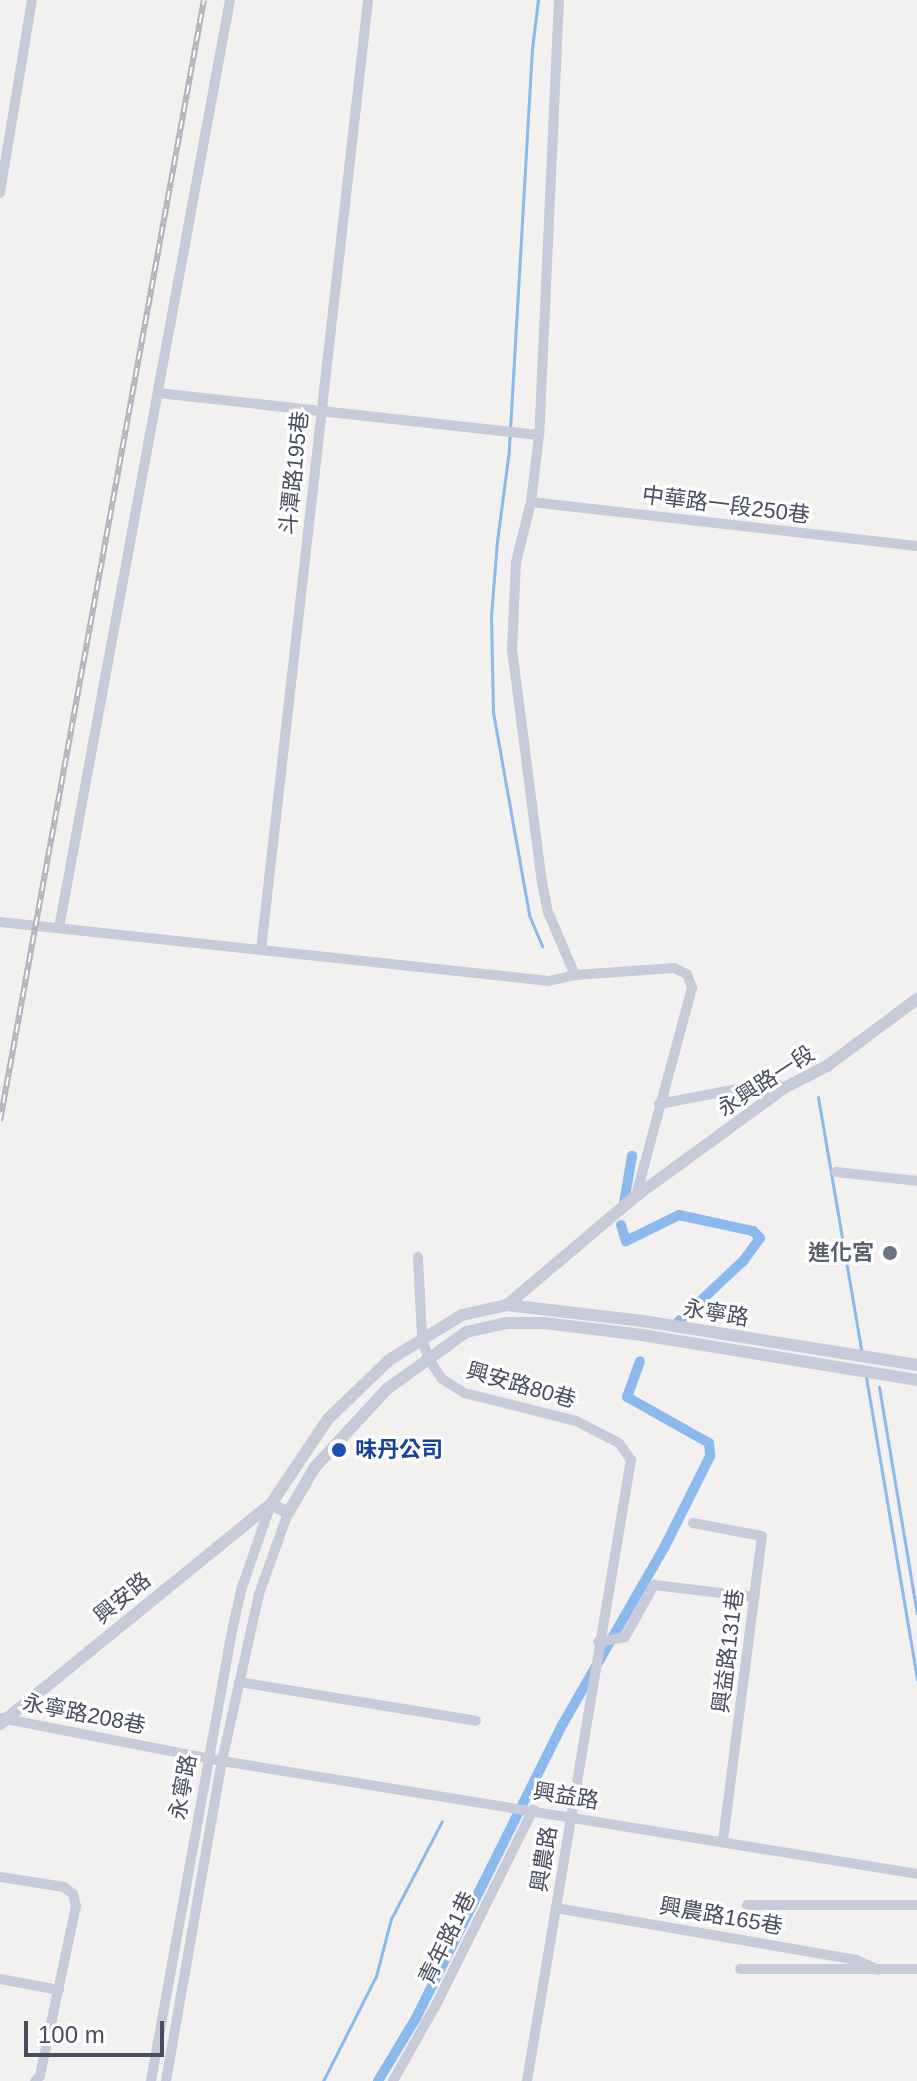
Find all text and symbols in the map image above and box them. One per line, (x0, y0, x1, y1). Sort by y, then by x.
street label: 斗潭路195巷 (274, 410, 314, 536)
street label: 中華路一段250巷 (641, 482, 811, 528)
street label: 永興路一段 (713, 1040, 819, 1122)
place label: 進化宮 (808, 1240, 874, 1266)
marker: 進化宮 (881, 1244, 899, 1262)
street label: 永寧路 (681, 1295, 751, 1331)
street label: 興安路80巷 (463, 1357, 579, 1413)
place label: 味丹公司 (355, 1437, 443, 1463)
marker: 味丹公司 (330, 1441, 348, 1459)
street label: 興安路 (88, 1567, 156, 1629)
street label: 興益路131巷 (707, 1588, 749, 1714)
street label: 永寧路208巷 (20, 1689, 148, 1739)
street label: 永寧路 (164, 1752, 202, 1822)
street label: 興益路 (531, 1778, 601, 1814)
street label: 興農路 (526, 1824, 562, 1894)
street label: 青年路1巷 (413, 1887, 481, 1989)
street label: 興農路165巷 (657, 1892, 785, 1940)
scale bar (28, 2005, 168, 2055)
text: 100 m (38, 2021, 105, 2048)

